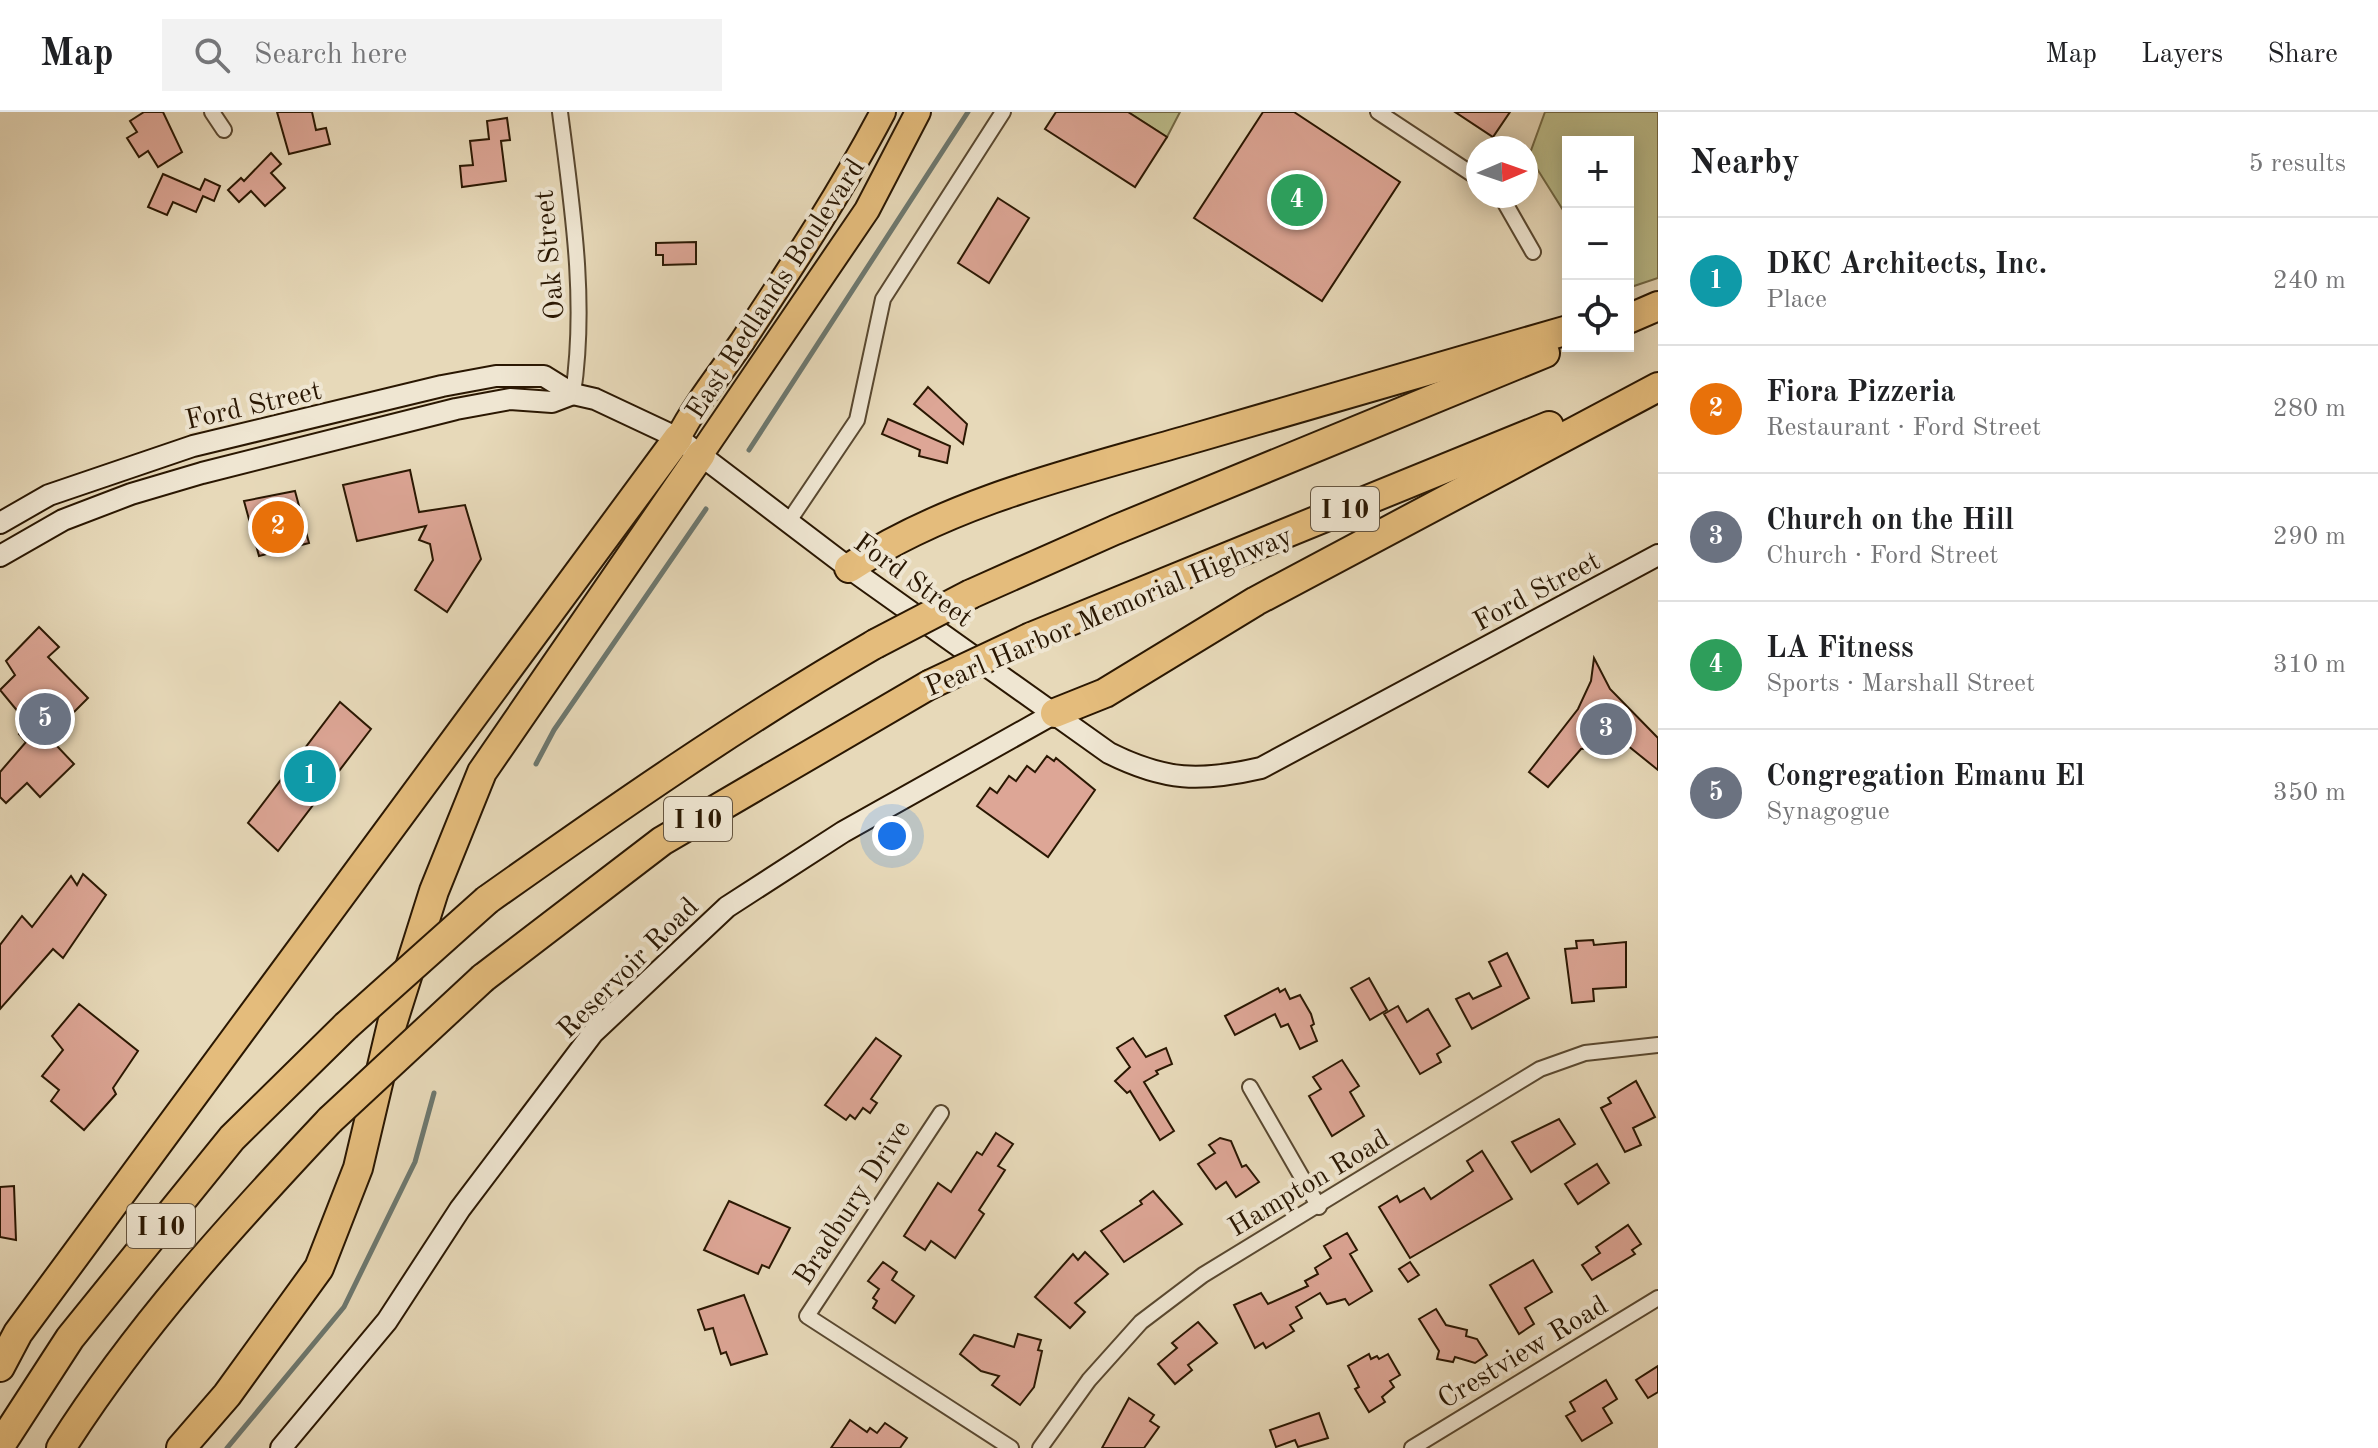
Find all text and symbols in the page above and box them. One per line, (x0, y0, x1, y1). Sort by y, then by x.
search box (162, 19, 722, 91)
icon: search (190, 33, 234, 77)
text: Map (40, 36, 114, 74)
text: Search here (254, 40, 407, 70)
text: Map (2045, 41, 2097, 69)
text: Layers (2141, 41, 2223, 69)
text: Share (2267, 41, 2338, 69)
north arrow (1466, 136, 1538, 208)
map controls (1562, 136, 1634, 352)
button: + (1562, 136, 1634, 208)
text: Nearby (1690, 147, 1800, 181)
text: 5 results (2248, 151, 2346, 177)
street label: East Redlands Boulevard (682, 154, 871, 425)
pin: 4 (1271, 170, 1323, 230)
street label: Oak Street (531, 189, 571, 321)
button: − (1562, 208, 1634, 280)
text: DKC Architects, Inc. (1766, 250, 2047, 280)
text: 1 (1708, 268, 1724, 294)
text: 240 m (2273, 268, 2346, 294)
button: locate (1562, 280, 1634, 352)
text: Place (1766, 287, 1827, 313)
street label: Ford Street (183, 378, 325, 436)
text: Fiora Pizzeria (1766, 378, 1956, 408)
text: 2 (1708, 396, 1724, 422)
text: 280 m (2273, 396, 2346, 422)
text: Restaurant · Ford Street (1766, 415, 2041, 441)
road number: I 10 (1311, 487, 1379, 531)
pin: 2 (252, 497, 304, 557)
text: Church on the Hill (1766, 506, 2014, 536)
street label: Pearl Harbor Memorial Highway (921, 522, 1297, 703)
text: 3 (1708, 524, 1724, 550)
text: 290 m (2273, 524, 2346, 550)
street label: Ford Street (848, 529, 977, 634)
text: Church · Ford Street (1766, 543, 1998, 569)
street label: Ford Street (1469, 548, 1605, 638)
text: LA Fitness (1766, 634, 1914, 664)
text: 4 (1708, 652, 1724, 678)
text: 310 m (2273, 652, 2346, 678)
text: Sports · Marshall Street (1766, 671, 2035, 697)
pin: 5 (19, 689, 71, 749)
pin: 3 (1580, 699, 1632, 759)
pin: 1 (284, 746, 336, 806)
text: Congregation Emanu El (1766, 762, 2085, 792)
text: 5 (1708, 780, 1724, 806)
text: 350 m (2273, 780, 2346, 806)
road number: I 10 (664, 797, 732, 841)
text: Synagogue (1766, 799, 1890, 825)
your location (872, 816, 912, 856)
street label: Reservoir Road (553, 893, 705, 1045)
street label: Bradbury Drive (790, 1116, 917, 1291)
street label: Hampton Road (1224, 1126, 1395, 1243)
road number: I 10 (127, 1204, 195, 1248)
street label: Crestview Road (1434, 1292, 1613, 1415)

